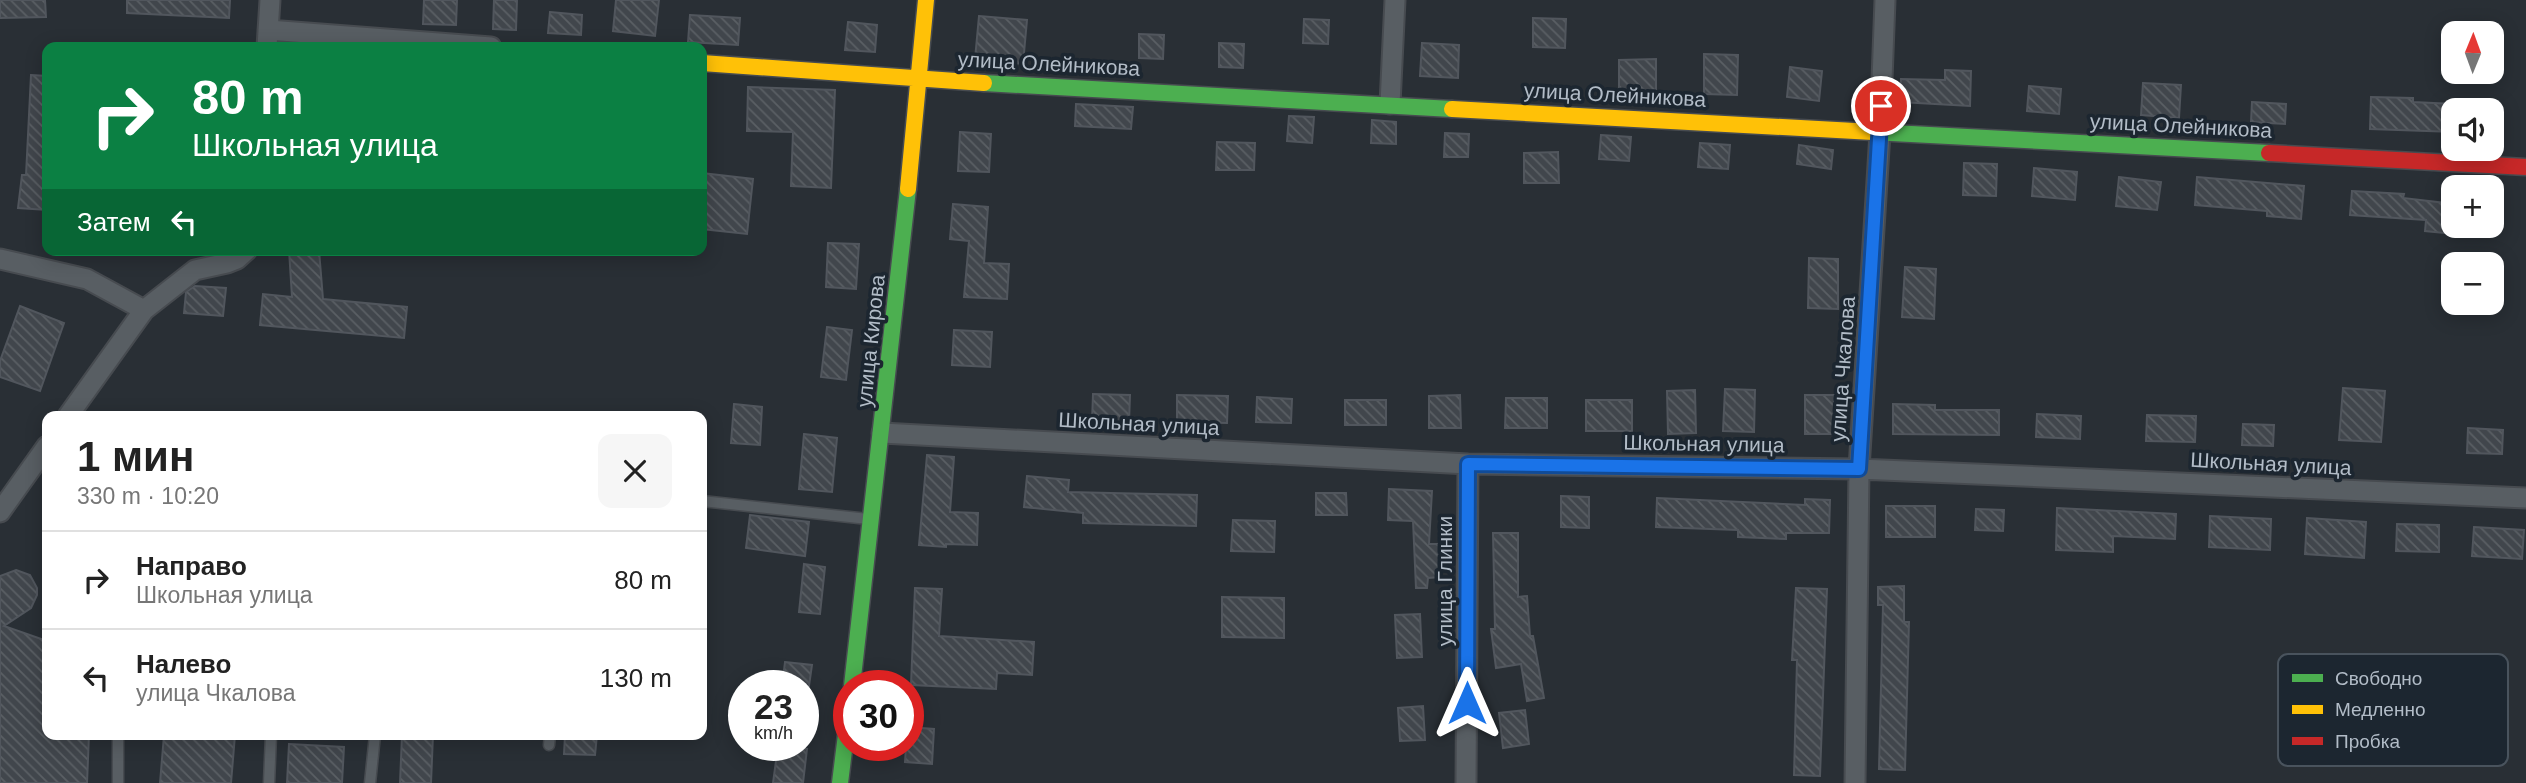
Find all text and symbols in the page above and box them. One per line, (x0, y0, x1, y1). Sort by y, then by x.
north arrow (2441, 21, 2504, 84)
map controls (2441, 21, 2504, 315)
street label: улица Олейникова (957, 47, 1141, 80)
icon: right (77, 70, 168, 161)
text: 80 m (192, 70, 304, 124)
pin (1851, 76, 1911, 136)
street label: улица Олейникова (1523, 78, 1707, 111)
icon: arrive (1862, 87, 1900, 125)
button: sound (2441, 98, 2504, 161)
street label: улица Олейникова (2089, 109, 2273, 142)
text: Школьная улица (192, 127, 438, 163)
button: + (2441, 175, 2504, 238)
icon: left (165, 203, 203, 241)
text: Затем (77, 207, 151, 237)
button: − (2441, 252, 2504, 315)
street label: улица Кирова (852, 273, 889, 409)
street label: улица Чкалова (1826, 295, 1859, 442)
street label: Школьная улица (1058, 408, 1220, 439)
street label: Школьная улица (1623, 431, 1785, 456)
text: 1 мин (77, 433, 194, 480)
button: close (598, 434, 672, 508)
street label: Школьная улица (2190, 448, 2352, 479)
text: 330 m · 10:20 (77, 483, 219, 509)
street label: улица Глинки (1433, 516, 1456, 646)
text: Направо (136, 551, 247, 581)
icon: right (77, 561, 115, 599)
text: 80 m (614, 565, 672, 595)
text: Школьная улица (136, 582, 313, 608)
text: Налево (136, 649, 231, 679)
legend (2278, 654, 2508, 766)
icon: left (77, 659, 115, 697)
text: 130 m (600, 663, 672, 693)
position arrow (1430, 666, 1504, 740)
text: Свободно (2335, 668, 2422, 689)
speed limit sign: 30 (833, 670, 924, 761)
text: улица Чкалова (136, 680, 296, 706)
text: 23 (754, 687, 793, 726)
text: Медленно (2335, 699, 2425, 720)
text: km/h (754, 723, 793, 743)
text: Пробка (2335, 731, 2400, 752)

